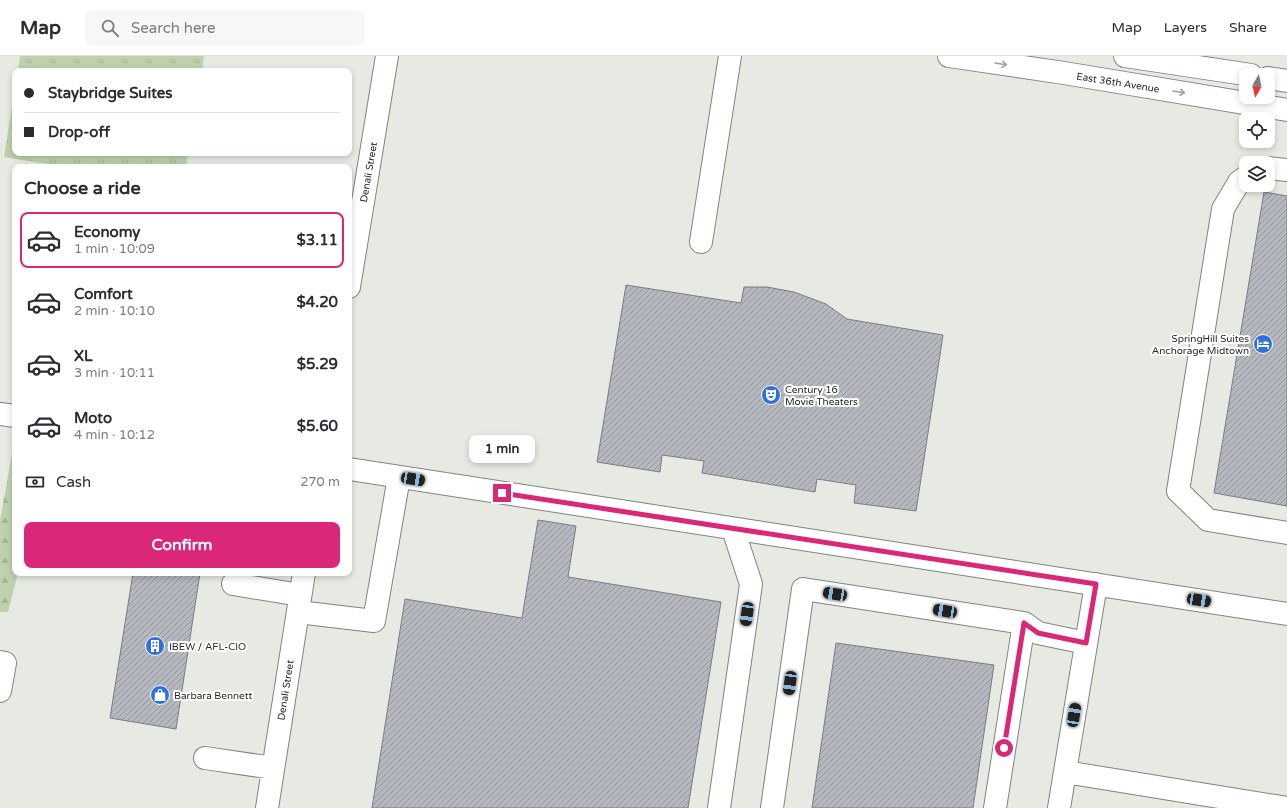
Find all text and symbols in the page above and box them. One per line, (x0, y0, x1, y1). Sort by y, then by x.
search box (85, 10, 365, 46)
text: Map (20, 17, 61, 39)
icon: search (99, 17, 121, 39)
text: Search here (131, 19, 215, 37)
text: Map (1112, 19, 1142, 36)
text: Layers (1164, 19, 1207, 36)
text: Share (1229, 19, 1267, 36)
one-way arrow (994, 60, 1007, 68)
north arrow (1239, 68, 1275, 104)
map controls (1239, 68, 1275, 192)
street label: East 36th Avenue (1075, 70, 1161, 96)
text: Staybridge Suites (48, 84, 173, 102)
one-way arrow (1172, 89, 1185, 97)
button: locate (1239, 112, 1275, 148)
text: Drop-off (48, 123, 110, 141)
street label: Denali Street (358, 141, 380, 203)
button: layers (1239, 156, 1275, 192)
text: Choose a ride (24, 177, 141, 199)
icon: car (26, 222, 62, 258)
text: Economy (74, 223, 140, 241)
text: $3.11 (297, 231, 338, 249)
text: 1 min · 10:09 (74, 241, 155, 257)
icon: car (26, 284, 62, 320)
text: Comfort (74, 285, 133, 303)
text: $4.20 (297, 293, 338, 311)
text: 2 min · 10:10 (74, 303, 155, 319)
place label: SpringHill Suites Anchorage Midtown (1152, 333, 1249, 357)
hotel icon: SpringHill Suites Anchorage Midtown (1252, 333, 1274, 355)
icon: car (26, 346, 62, 382)
text: XL (74, 347, 93, 365)
text: $5.29 (297, 355, 338, 373)
text: 3 min · 10:11 (74, 365, 155, 381)
theatre icon: Century 16 Movie Theaters (760, 384, 782, 406)
place label: Century 16 Movie Theaters (785, 384, 858, 408)
icon: car (26, 408, 62, 444)
text: Moto (74, 409, 112, 427)
text: $5.60 (297, 417, 338, 435)
text: 4 min · 10:12 (74, 427, 155, 443)
callout: 1 min (469, 435, 535, 463)
text: 1 min (485, 441, 519, 457)
icon: cash (24, 471, 46, 493)
car (400, 471, 426, 487)
text: Cash (56, 473, 91, 491)
text: 270 m (300, 474, 340, 490)
route end (493, 484, 511, 502)
button: Confirm (24, 522, 340, 568)
car (822, 586, 848, 602)
car (1186, 592, 1212, 608)
car (739, 601, 755, 627)
car (932, 603, 958, 619)
building icon: IBEW / AFL-CIO (144, 635, 166, 657)
place label: IBEW / AFL-CIO (169, 641, 246, 653)
street label: Denali Street (275, 659, 297, 721)
car (782, 670, 798, 696)
shop icon: Barbara Bennett (149, 684, 171, 706)
place label: Barbara Bennett (174, 690, 253, 702)
car (1066, 702, 1082, 728)
route start (995, 739, 1013, 757)

